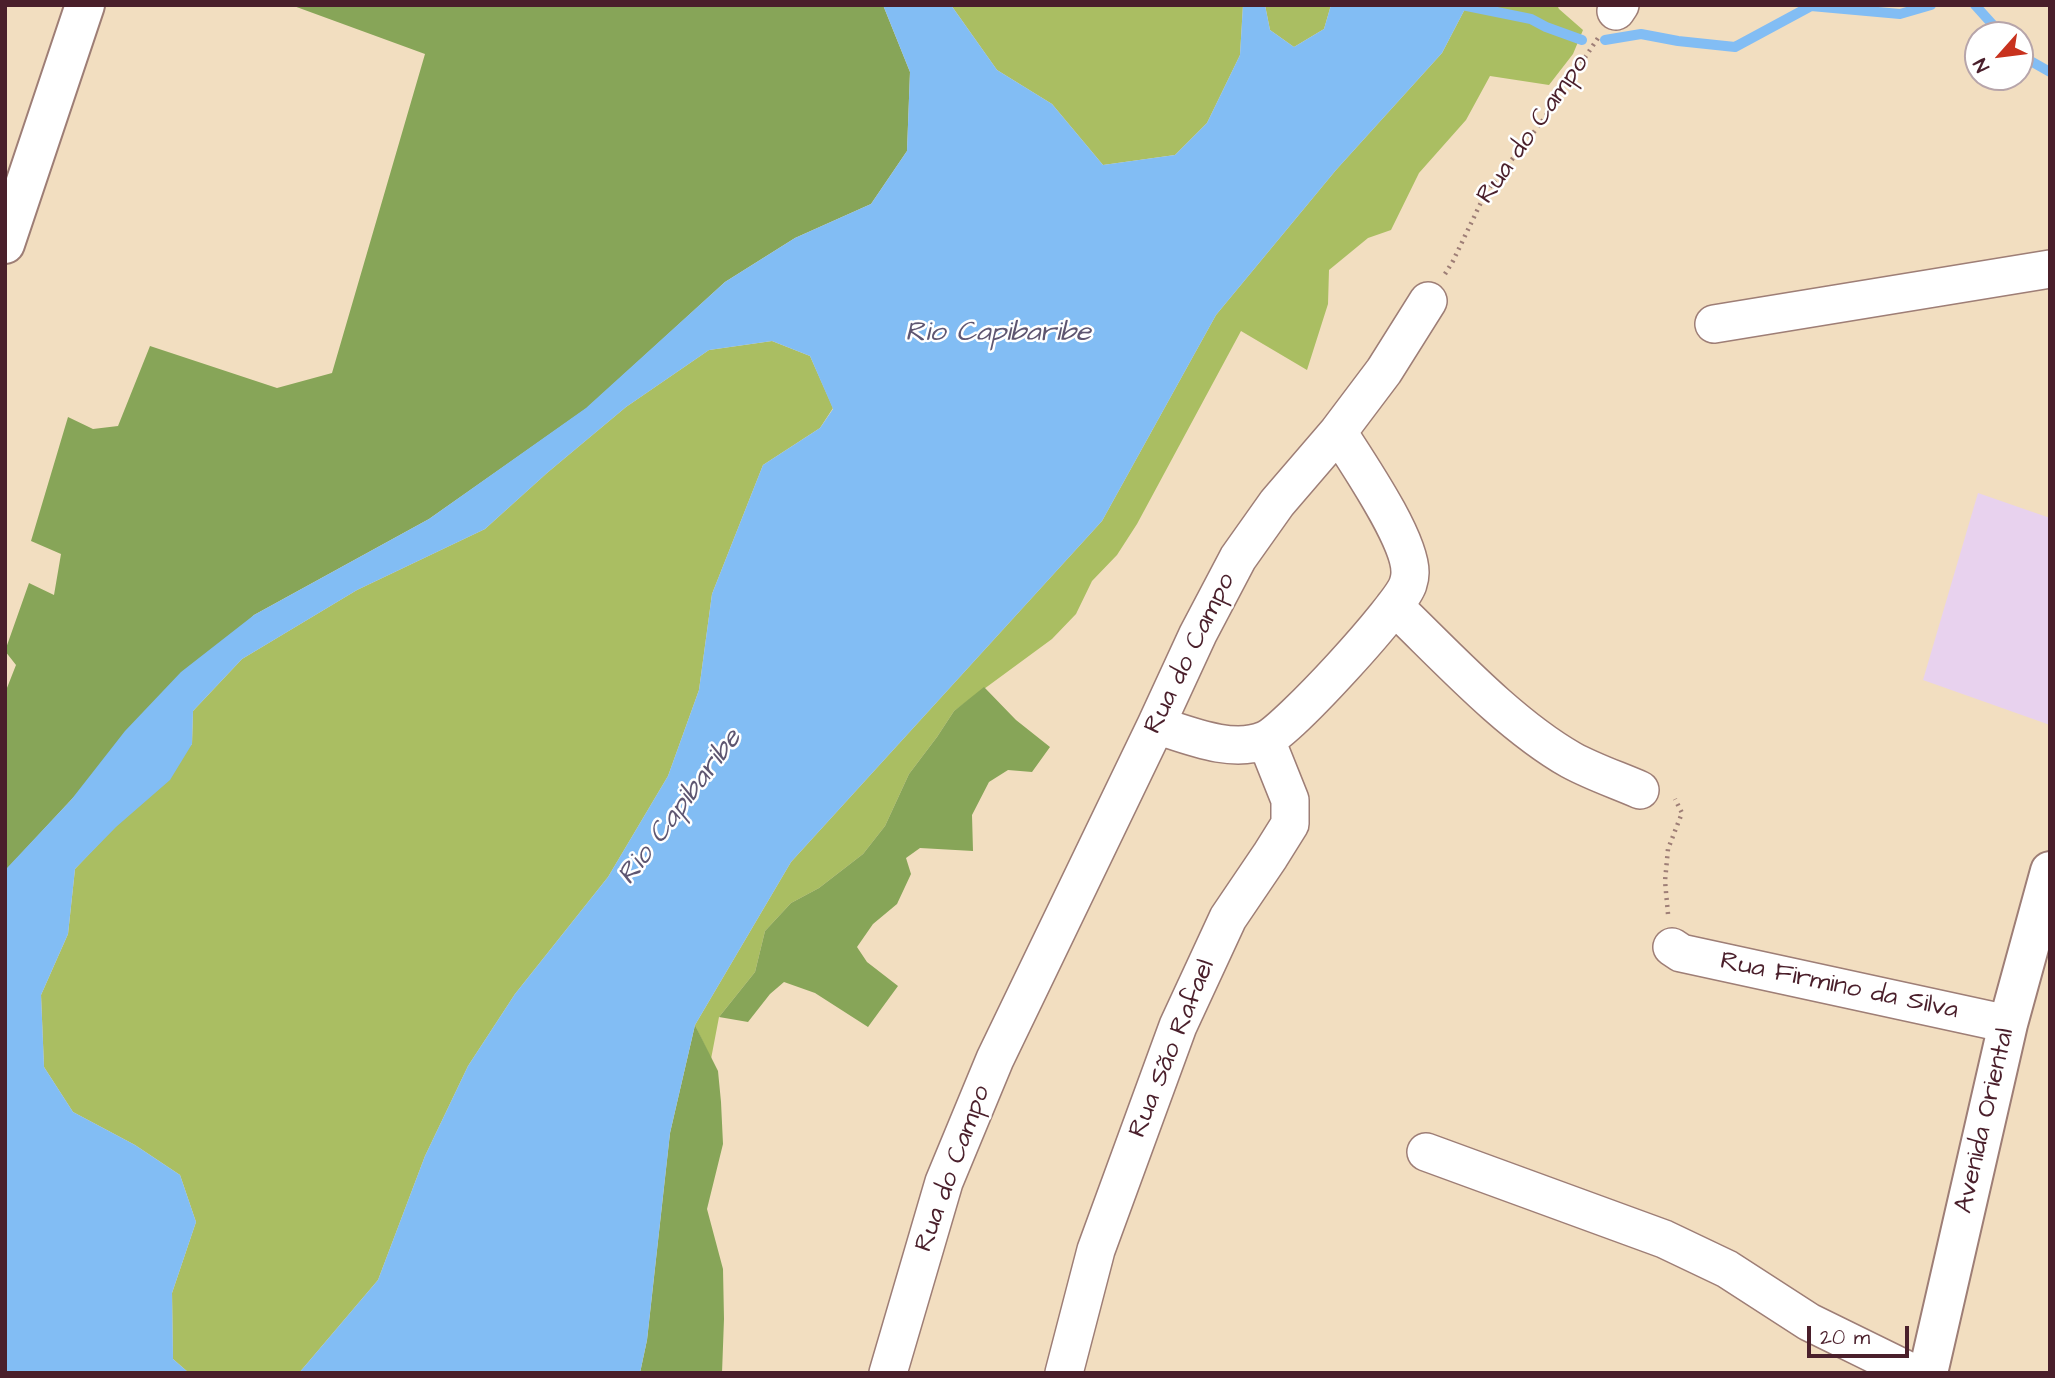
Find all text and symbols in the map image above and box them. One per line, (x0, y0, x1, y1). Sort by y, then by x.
north arrow (1964, 21, 2034, 91)
street label: Rua do Campo (1471, 49, 1597, 211)
text: N (1967, 54, 1997, 77)
water label: Rio Capibaribe (905, 317, 1091, 351)
street label: Rua do Campo (1139, 569, 1243, 739)
water label: Rio Capibaribe (612, 724, 750, 892)
street label: Rua Firmino da Silva (1717, 947, 1961, 1027)
street label: Rua São Rafael (1123, 956, 1223, 1142)
street label: Avenida Oriental (1950, 1026, 2022, 1216)
street label: Rua do Campo (909, 1082, 999, 1256)
scale bar (1810, 1312, 1912, 1356)
text: 20 m (1820, 1323, 1870, 1352)

